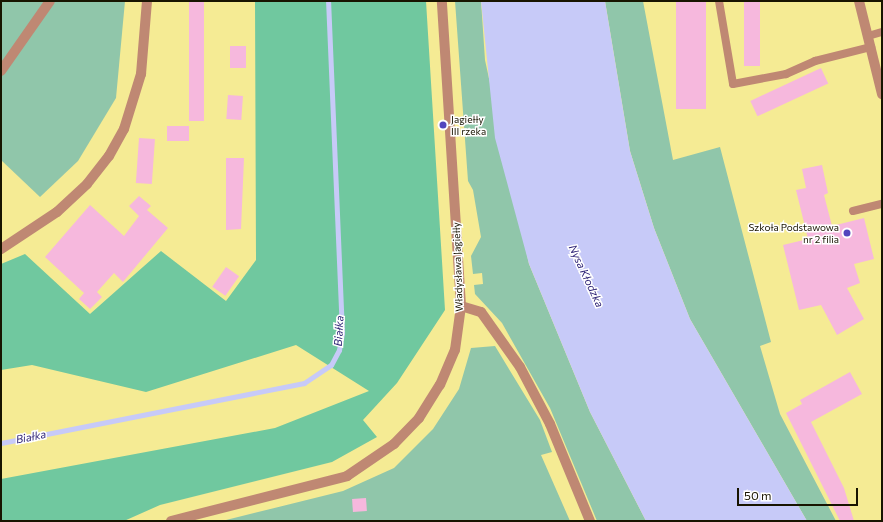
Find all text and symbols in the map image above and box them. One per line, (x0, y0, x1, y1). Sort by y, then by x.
place label: Jagiełły III rzeka (451, 113, 486, 136)
marker: Jagiełły III rzeka (438, 120, 448, 130)
place label: Szkoła Podstawowa nr 2 filia (748, 221, 839, 244)
street label: Władysława Jagiełły (450, 222, 466, 312)
marker: Szkoła Podstawowa nr 2 filia (842, 228, 852, 238)
water label: Nysa Kłodzka (566, 243, 606, 309)
water label: Białka (332, 315, 346, 347)
water label: Białka (15, 428, 47, 446)
scale bar (739, 480, 860, 506)
text: 50 m (744, 488, 772, 502)

